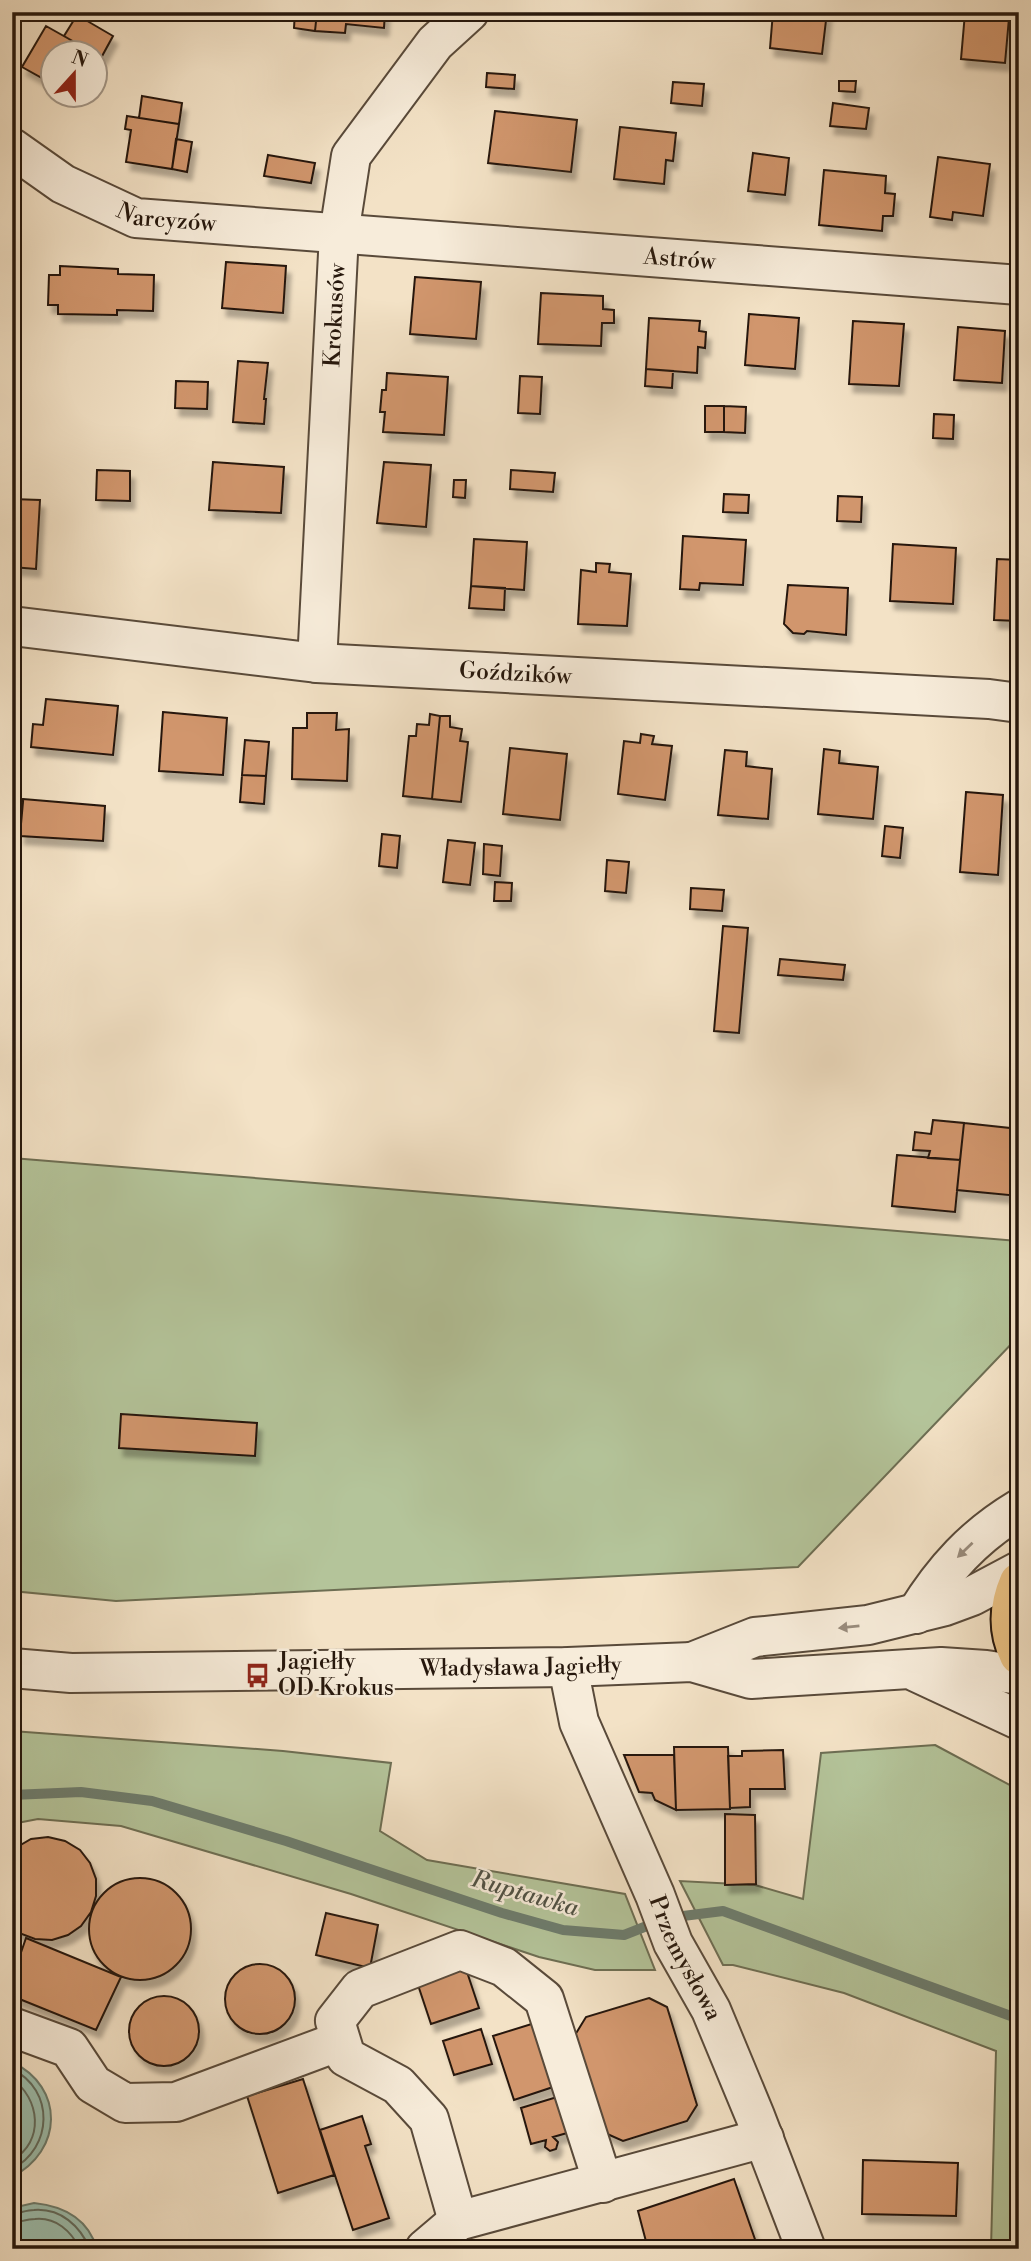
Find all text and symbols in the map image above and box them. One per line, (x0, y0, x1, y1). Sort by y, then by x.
north arrow (38, 38, 108, 108)
text: N (68, 45, 91, 73)
street label: Narcyzów (112, 197, 218, 238)
street label: Astrów (641, 242, 718, 276)
street label: Krokusów (318, 262, 352, 368)
street label: Goździków (458, 657, 574, 691)
one-way arrow (956, 1541, 973, 1558)
one-way arrow (838, 1622, 860, 1633)
place label: Jagiełły OD Krokus (277, 1648, 394, 1702)
street label: Władysława Jagiełły (419, 1651, 623, 1683)
bus stop icon: Jagiełły OD Krokus (244, 1661, 272, 1689)
water label: Ruptawka (467, 1864, 583, 1924)
street label: Przemysłowa (642, 1892, 728, 2025)

